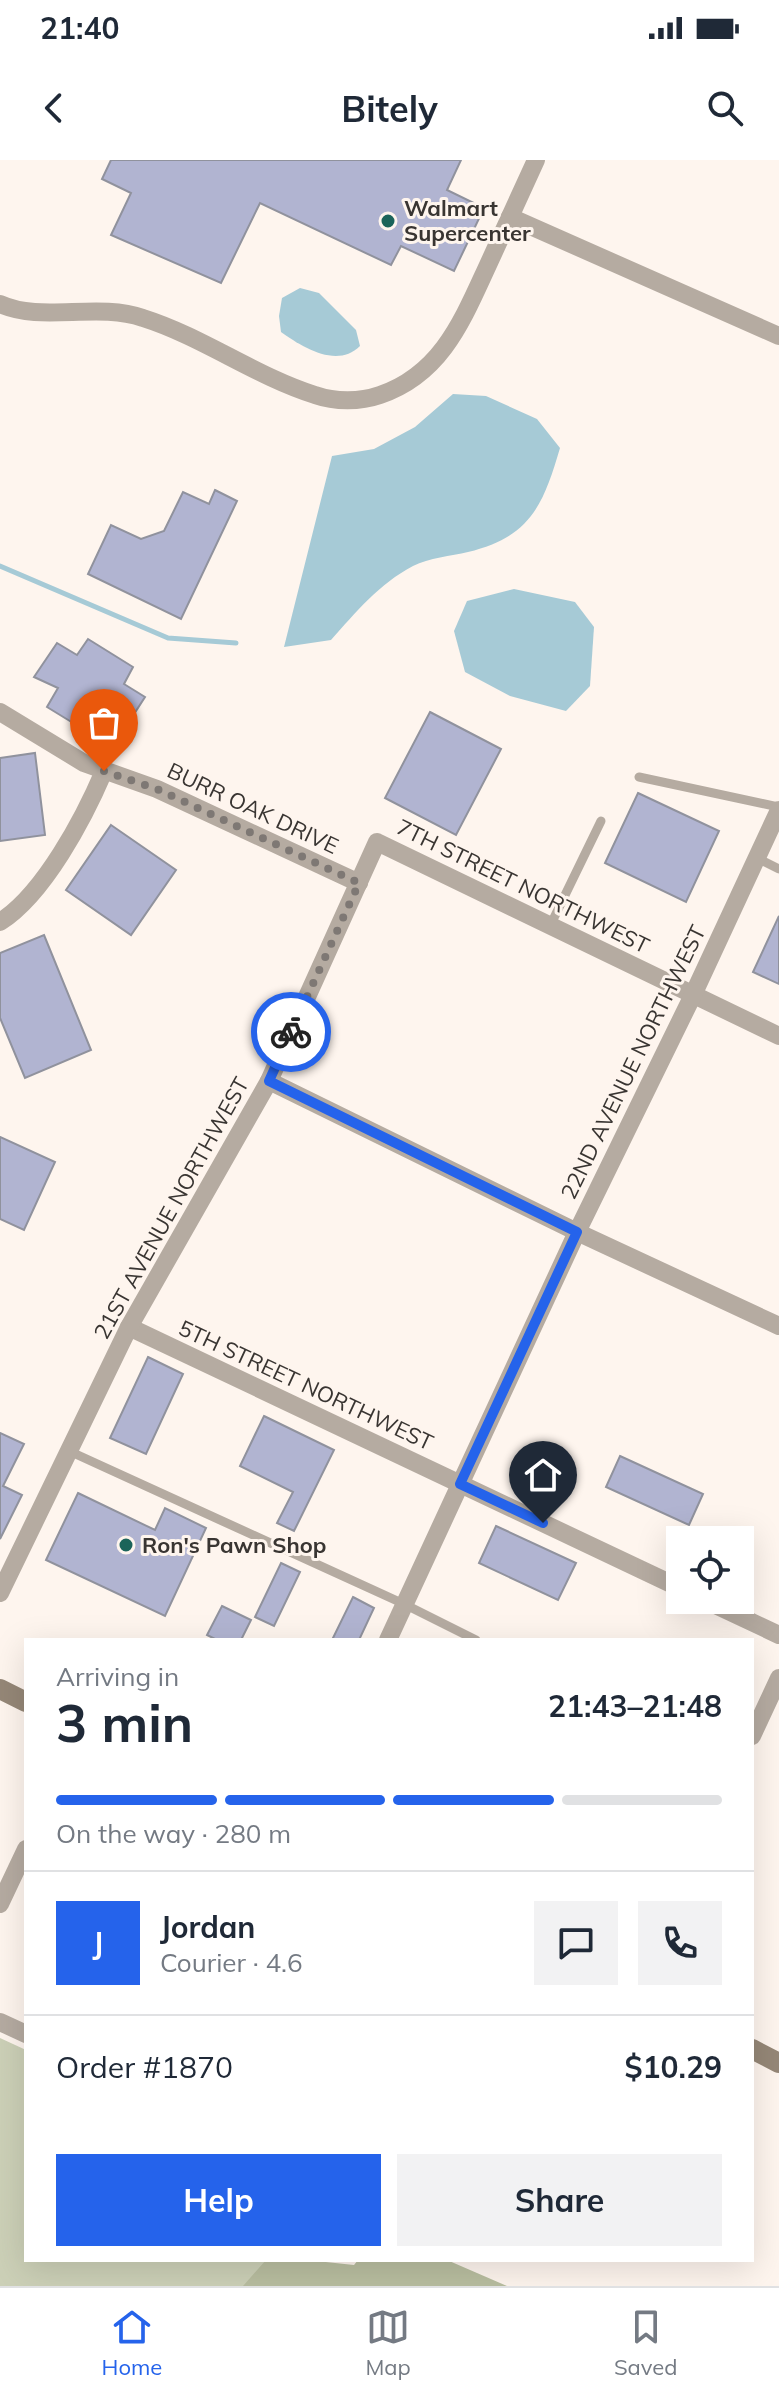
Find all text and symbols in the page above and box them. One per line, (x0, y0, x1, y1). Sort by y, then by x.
text: 21:40 (40, 9, 119, 47)
icon: back (32, 86, 76, 130)
text: Bitely (341, 86, 438, 131)
icon: search (703, 86, 747, 130)
place label: Walmart Supercenter (404, 194, 531, 247)
marker: Walmart Supercenter (379, 212, 397, 230)
pin (70, 689, 138, 771)
icon: bag (82, 701, 126, 745)
street label: BURR OAK DRIVE (163, 756, 343, 860)
street label: 7TH STREET NORTHWEST (392, 813, 654, 959)
street label: 22ND AVENUE NORTHWEST (554, 920, 712, 1204)
courier (251, 992, 331, 1072)
icon: bike (269, 1010, 313, 1054)
street label: 21ST AVENUE NORTHWEST (87, 1072, 255, 1344)
street label: 5TH STREET NORTHWEST (174, 1314, 438, 1456)
pin (509, 1441, 577, 1523)
icon: home (521, 1453, 565, 1497)
map controls (666, 1526, 754, 1614)
button: locate (666, 1526, 754, 1614)
place label: Ron's Pawn Shop (142, 1531, 326, 1559)
marker: Ron's Pawn Shop (117, 1536, 135, 1554)
text: Arriving in (56, 1660, 179, 1693)
text: 21:43–21:48 (548, 1687, 722, 1725)
text: 3 min (56, 1690, 193, 1755)
text: On the way · 280 m (56, 1817, 291, 1850)
button: chat (534, 1901, 618, 1985)
button: phone (638, 1901, 722, 1985)
text: Jordan (160, 1908, 255, 1946)
text: J (93, 1924, 103, 1962)
text: Courier · 4.6 (160, 1946, 303, 1979)
text: Order #1870 (56, 2048, 233, 2086)
text: $10.29 (625, 2048, 722, 2086)
button: Help (56, 2154, 381, 2246)
button: Share (397, 2154, 722, 2246)
tab: Home (102, 2305, 162, 2381)
tab: Map (365, 2305, 411, 2381)
tab: Saved (614, 2305, 677, 2381)

